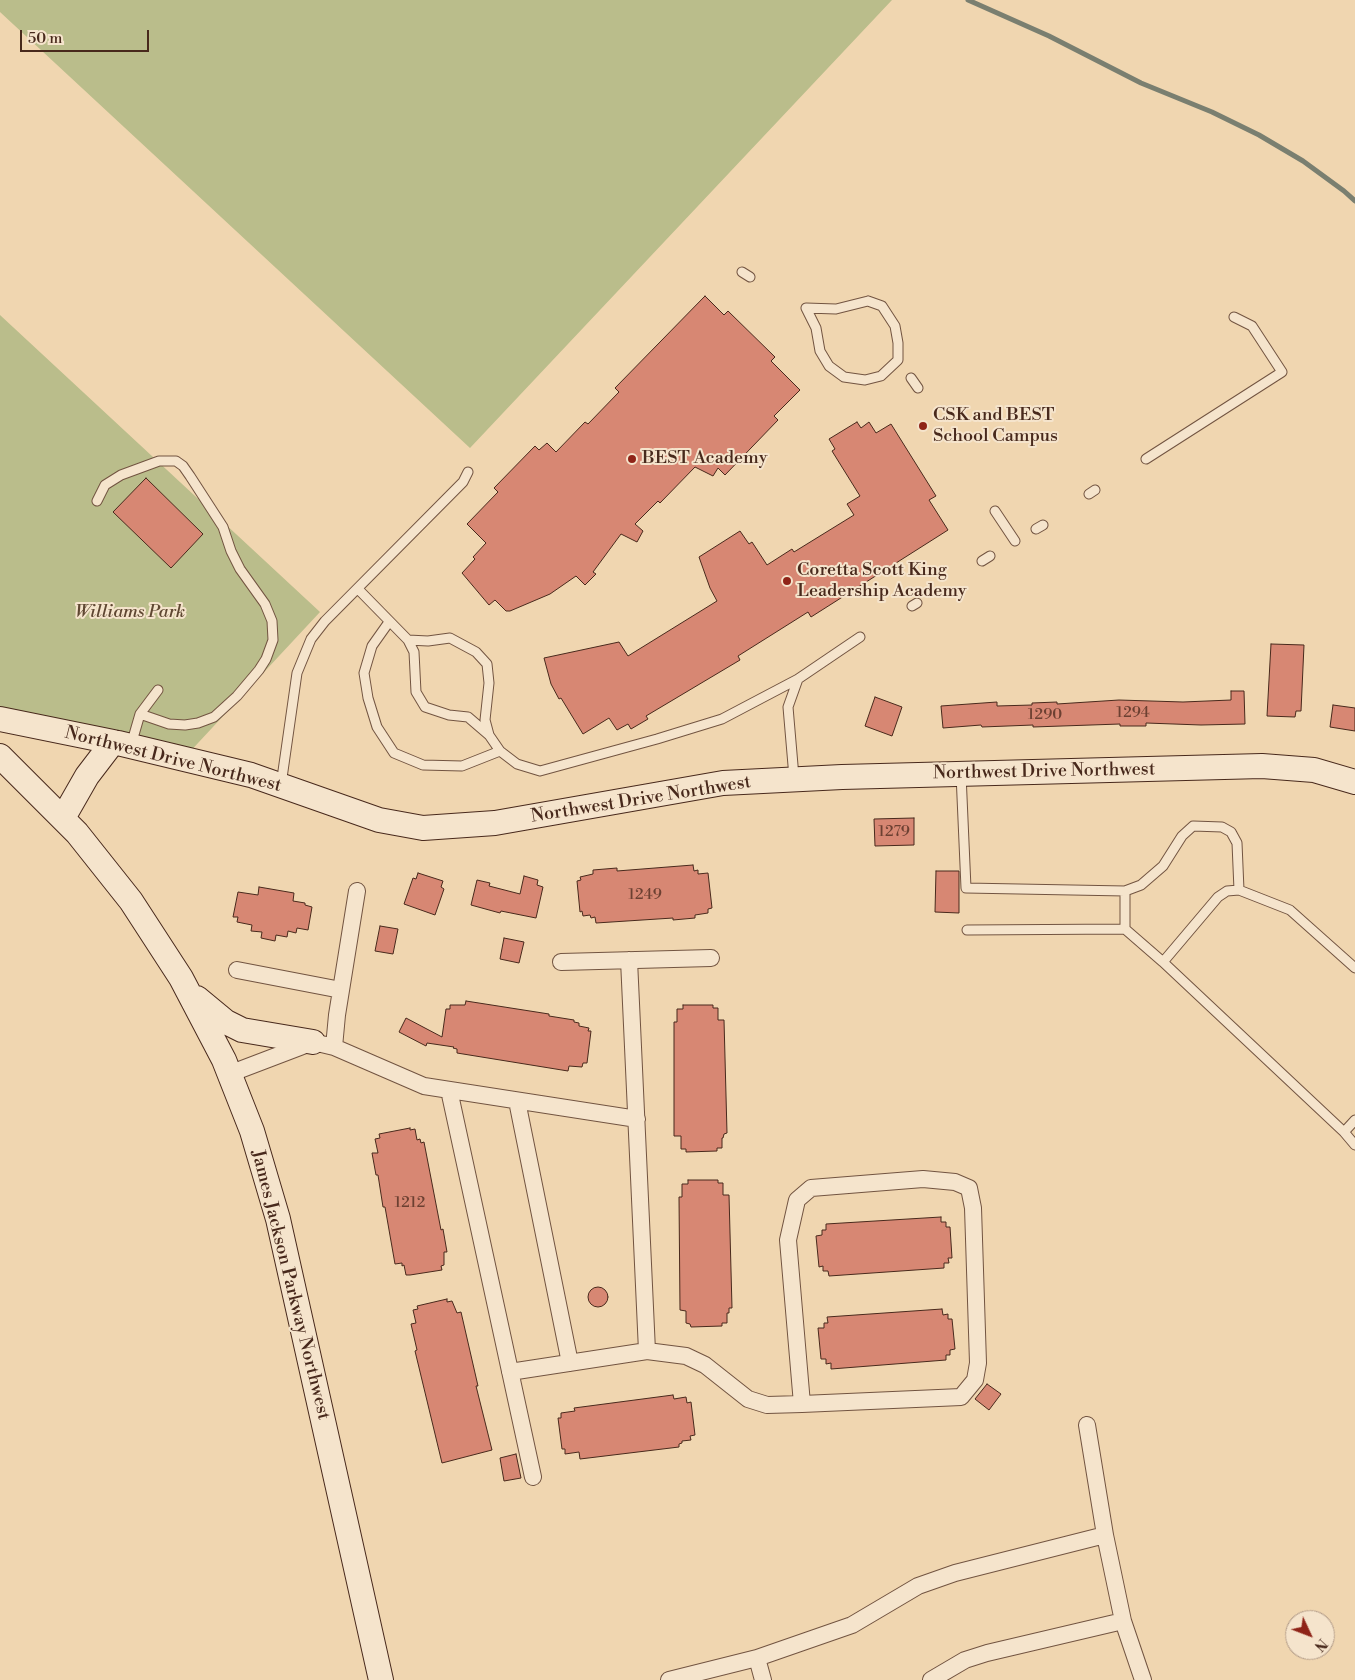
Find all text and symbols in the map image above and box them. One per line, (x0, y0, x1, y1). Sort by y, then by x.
scale bar (22, 20, 151, 52)
text: 50 m (28, 29, 62, 48)
place label: CSK and BEST School Campus (933, 405, 1058, 448)
marker: CSK and BEST School Campus (917, 420, 929, 432)
place label: BEST Academy (642, 448, 767, 470)
marker: BEST Academy (626, 453, 638, 465)
place label: Coretta Scott King Leadership Academy (797, 560, 967, 602)
marker: Coretta Scott King Leadership Academy (781, 575, 793, 587)
park label: Williams Park (75, 602, 185, 624)
house number: 1294 (1116, 704, 1150, 722)
house number: 1290 (1028, 706, 1062, 724)
street label: Northwest Drive Northwest (62, 723, 284, 797)
street label: Northwest Drive Northwest (933, 759, 1155, 785)
street label: Northwest Drive Northwest (529, 772, 753, 828)
house number: 1279 (878, 823, 910, 841)
house number: 1249 (628, 886, 662, 904)
street label: James Jackson Parkway Northwest (246, 1148, 334, 1422)
house number: 1212 (395, 1194, 425, 1212)
north arrow (1285, 1610, 1335, 1660)
text: N (1310, 1634, 1331, 1655)

